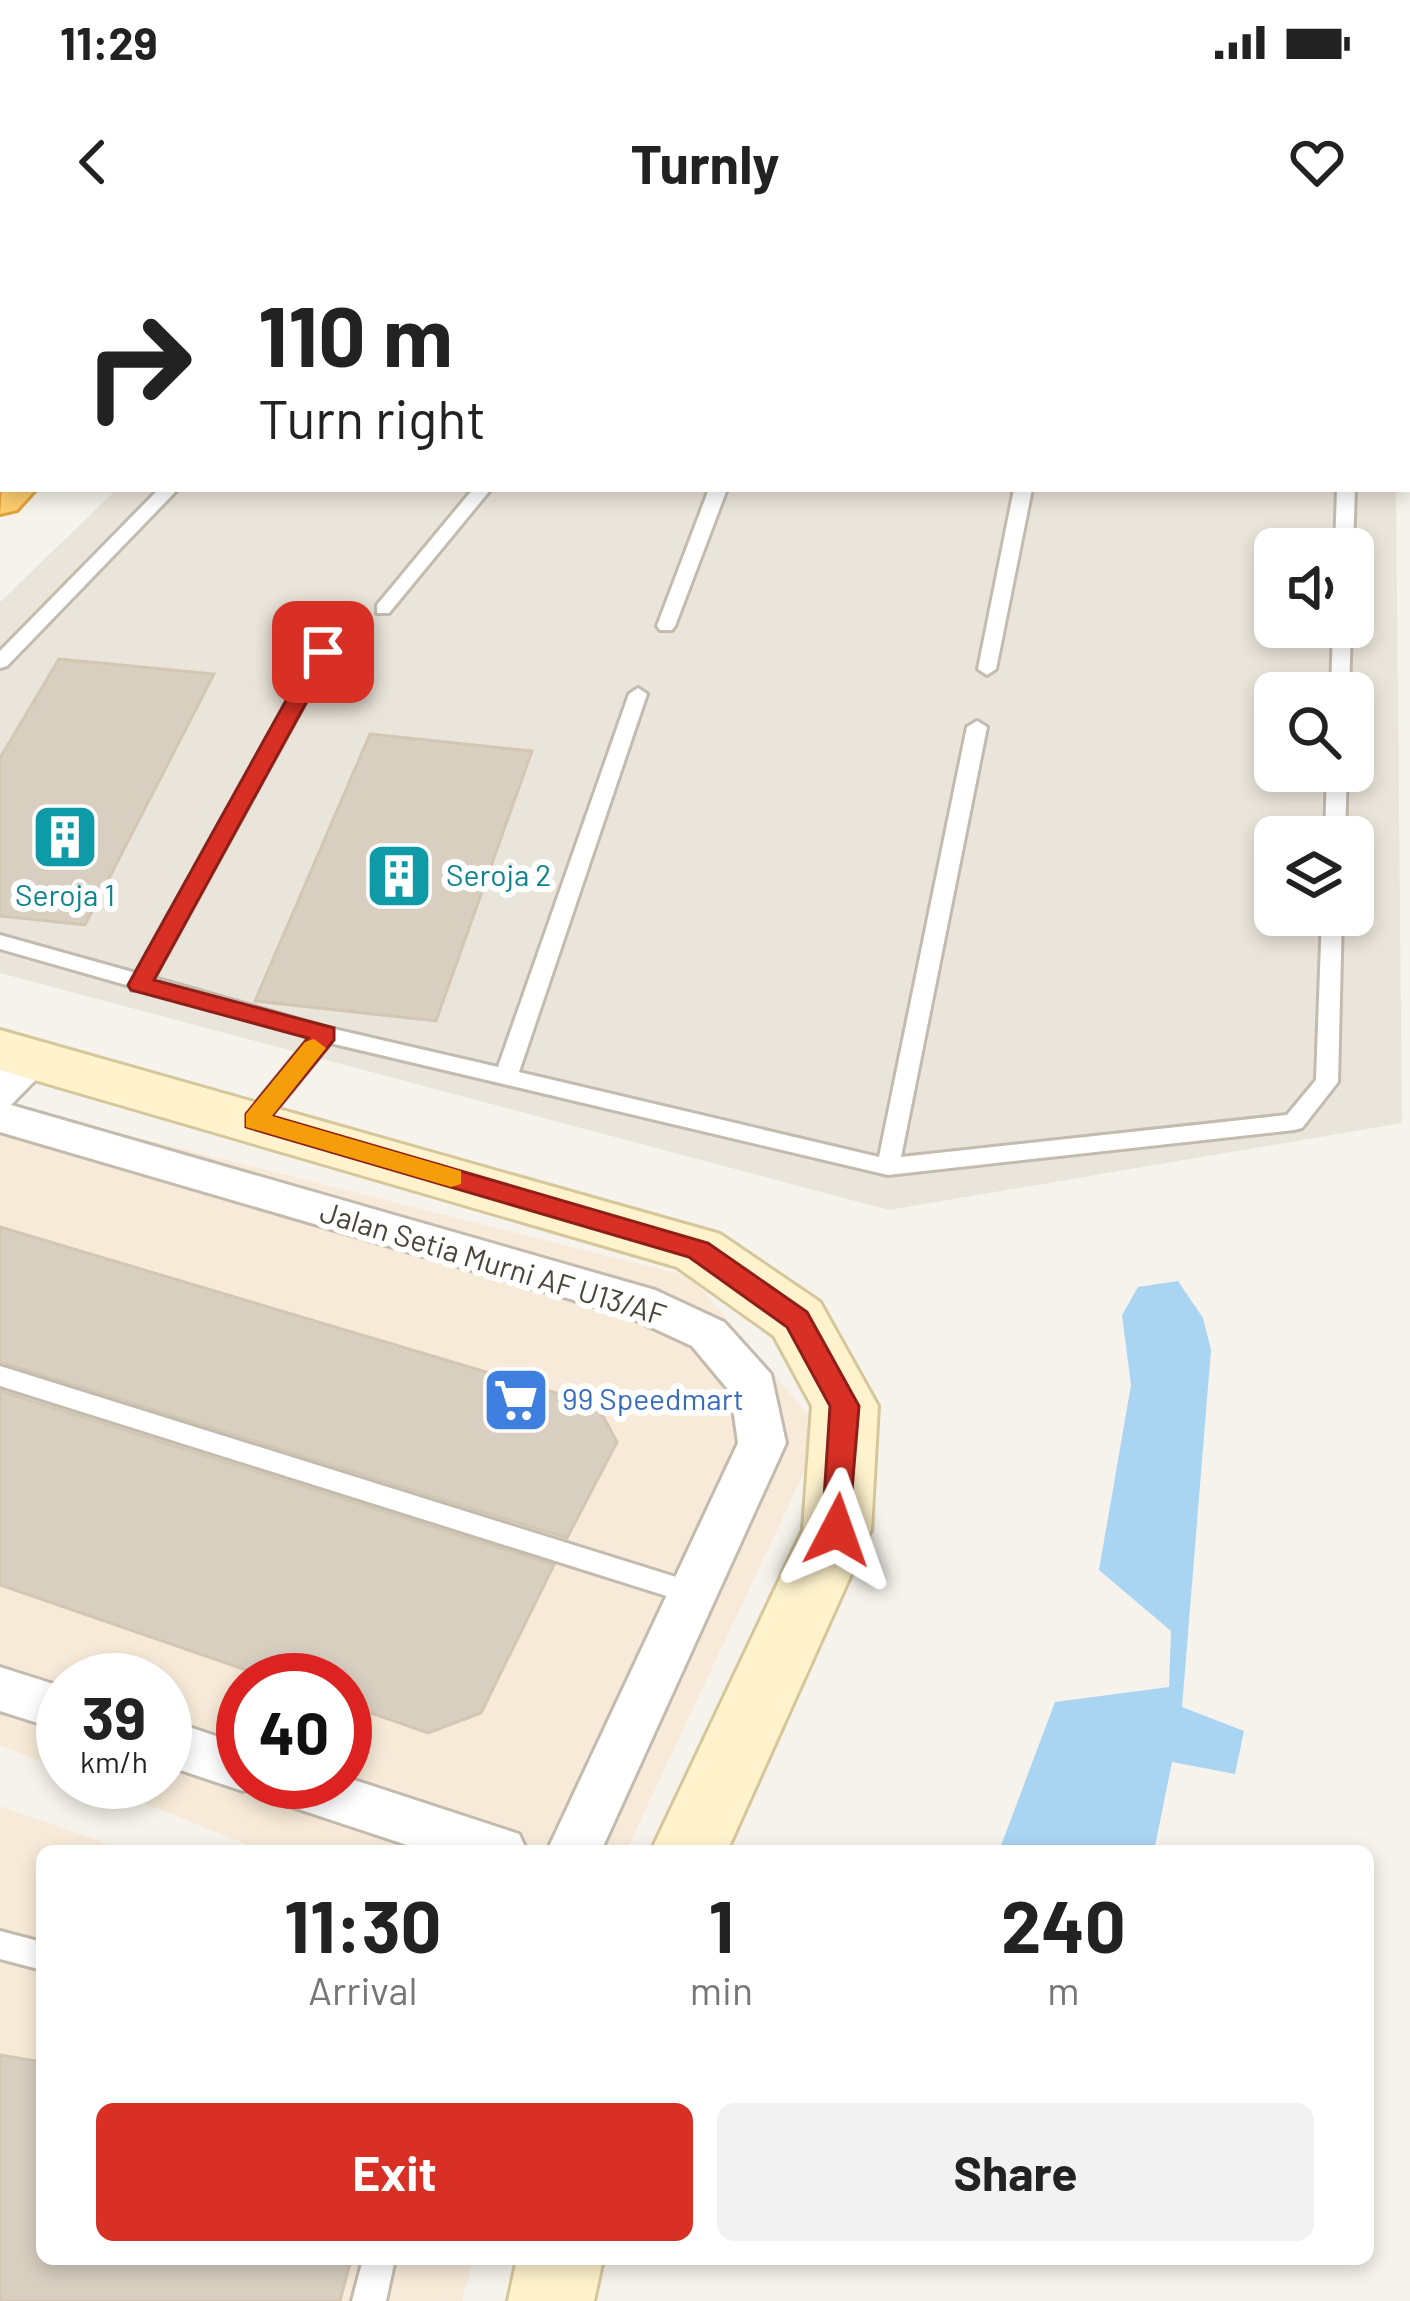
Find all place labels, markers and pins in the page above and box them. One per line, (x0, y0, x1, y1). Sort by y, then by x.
pin (272, 601, 374, 703)
building icon: Seroja 1 (30, 802, 100, 872)
building icon: Seroja 2 (364, 841, 434, 911)
place label: Seroja 2 (446, 856, 551, 892)
place label: Seroja 1 (15, 876, 115, 912)
supermarket icon: 99 Speedmart (481, 1365, 551, 1435)
place label: 99 Speedmart (562, 1380, 744, 1416)

